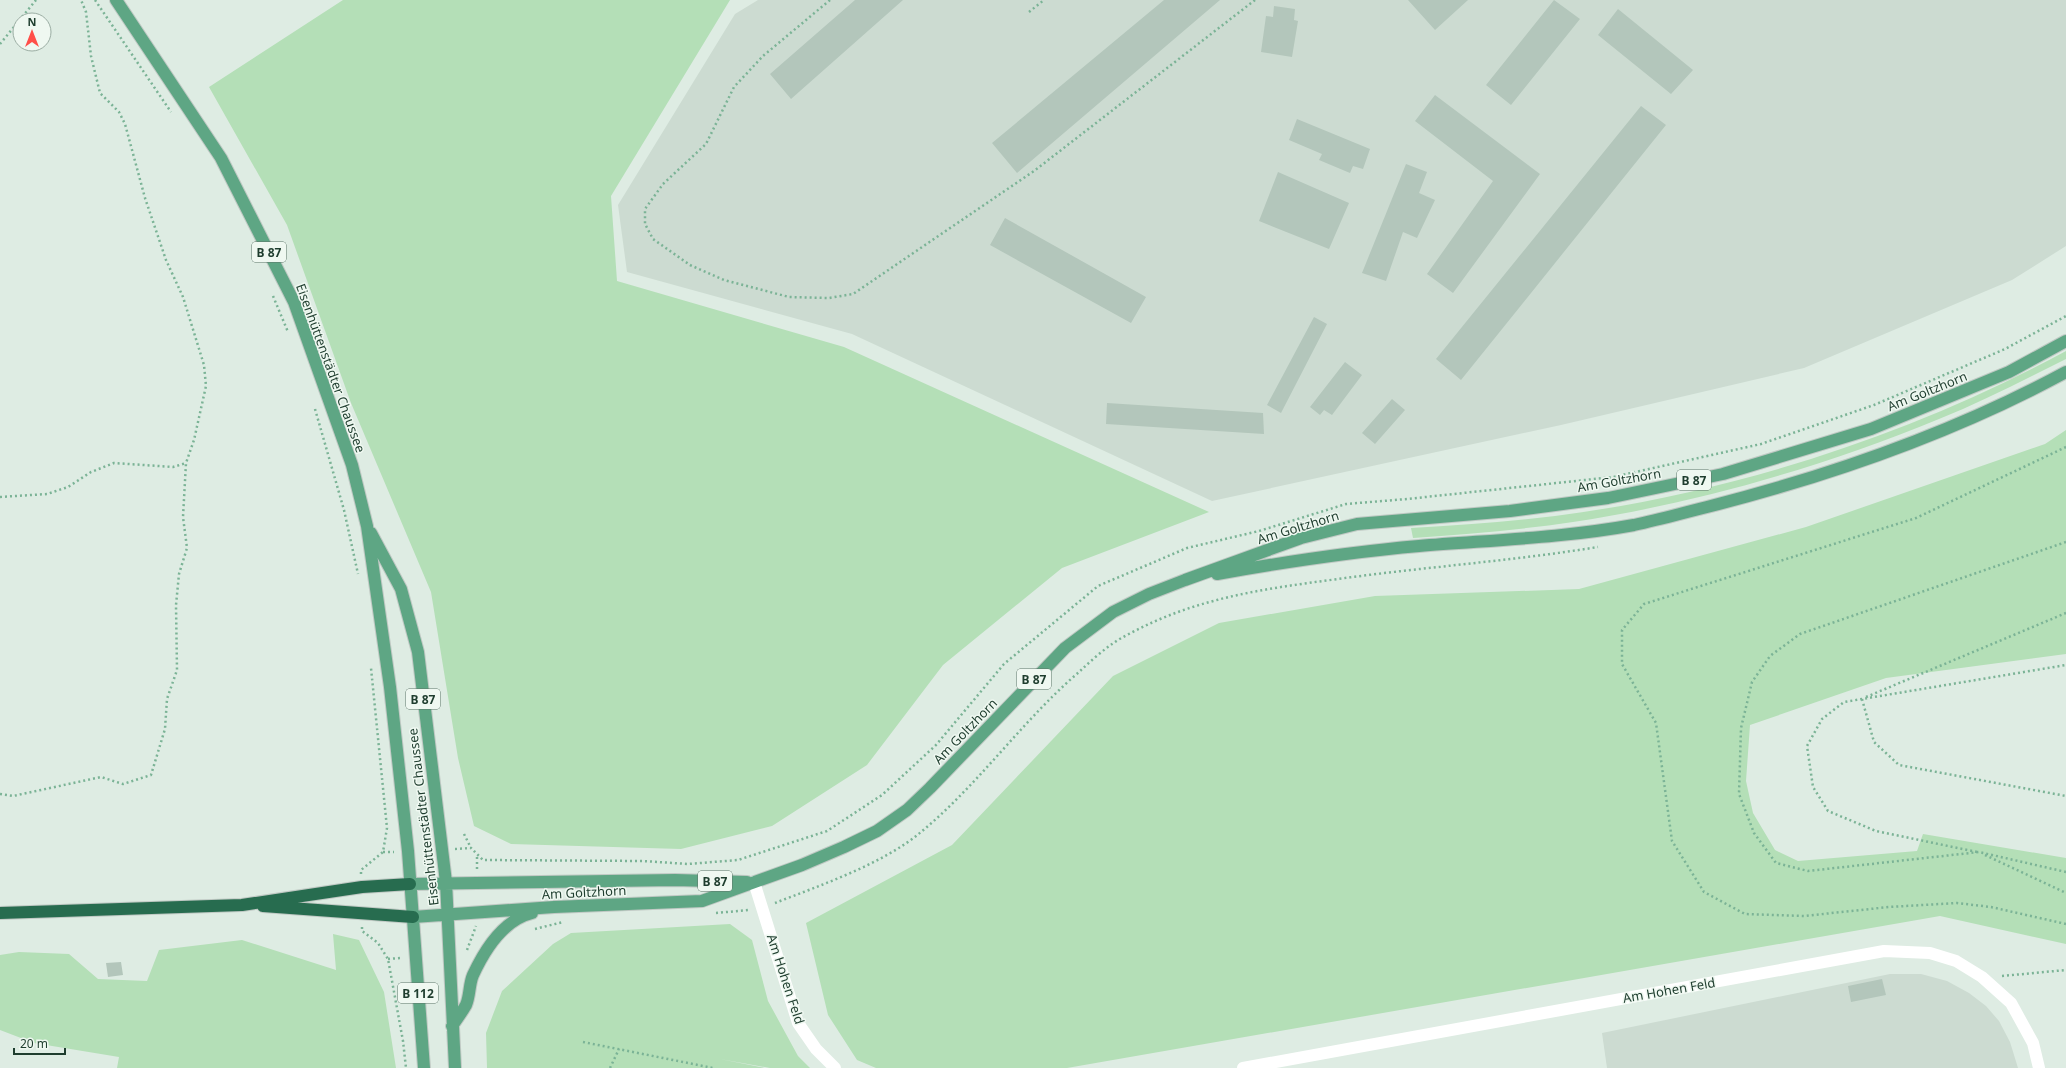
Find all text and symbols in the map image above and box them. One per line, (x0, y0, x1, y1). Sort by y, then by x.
north arrow (12, 12, 52, 52)
text: N (28, 14, 36, 29)
road number: B 87 (252, 242, 286, 262)
street label: Eisenhüttenstädter Chaussee (292, 281, 370, 455)
street label: Am Goltzhorn (1884, 367, 1970, 415)
street label: Am Goltzhorn (1576, 464, 1662, 496)
road number: B 87 (1677, 470, 1711, 490)
street label: Am Goltzhorn (1255, 506, 1341, 548)
road number: B 87 (1017, 669, 1051, 689)
road number: B 87 (406, 689, 440, 709)
street label: Am Goltzhorn (929, 694, 1001, 768)
street label: Eisenhüttenstädter Chaussee (403, 727, 443, 907)
road number: B 87 (698, 871, 732, 891)
street label: Am Goltzhorn (541, 881, 627, 903)
street label: Am Hohen Feld (763, 932, 809, 1026)
street label: Am Hohen Feld (1621, 973, 1717, 1007)
road number: B 112 (398, 983, 438, 1003)
scale bar (14, 1030, 65, 1056)
text: 20 m (20, 1035, 48, 1052)

